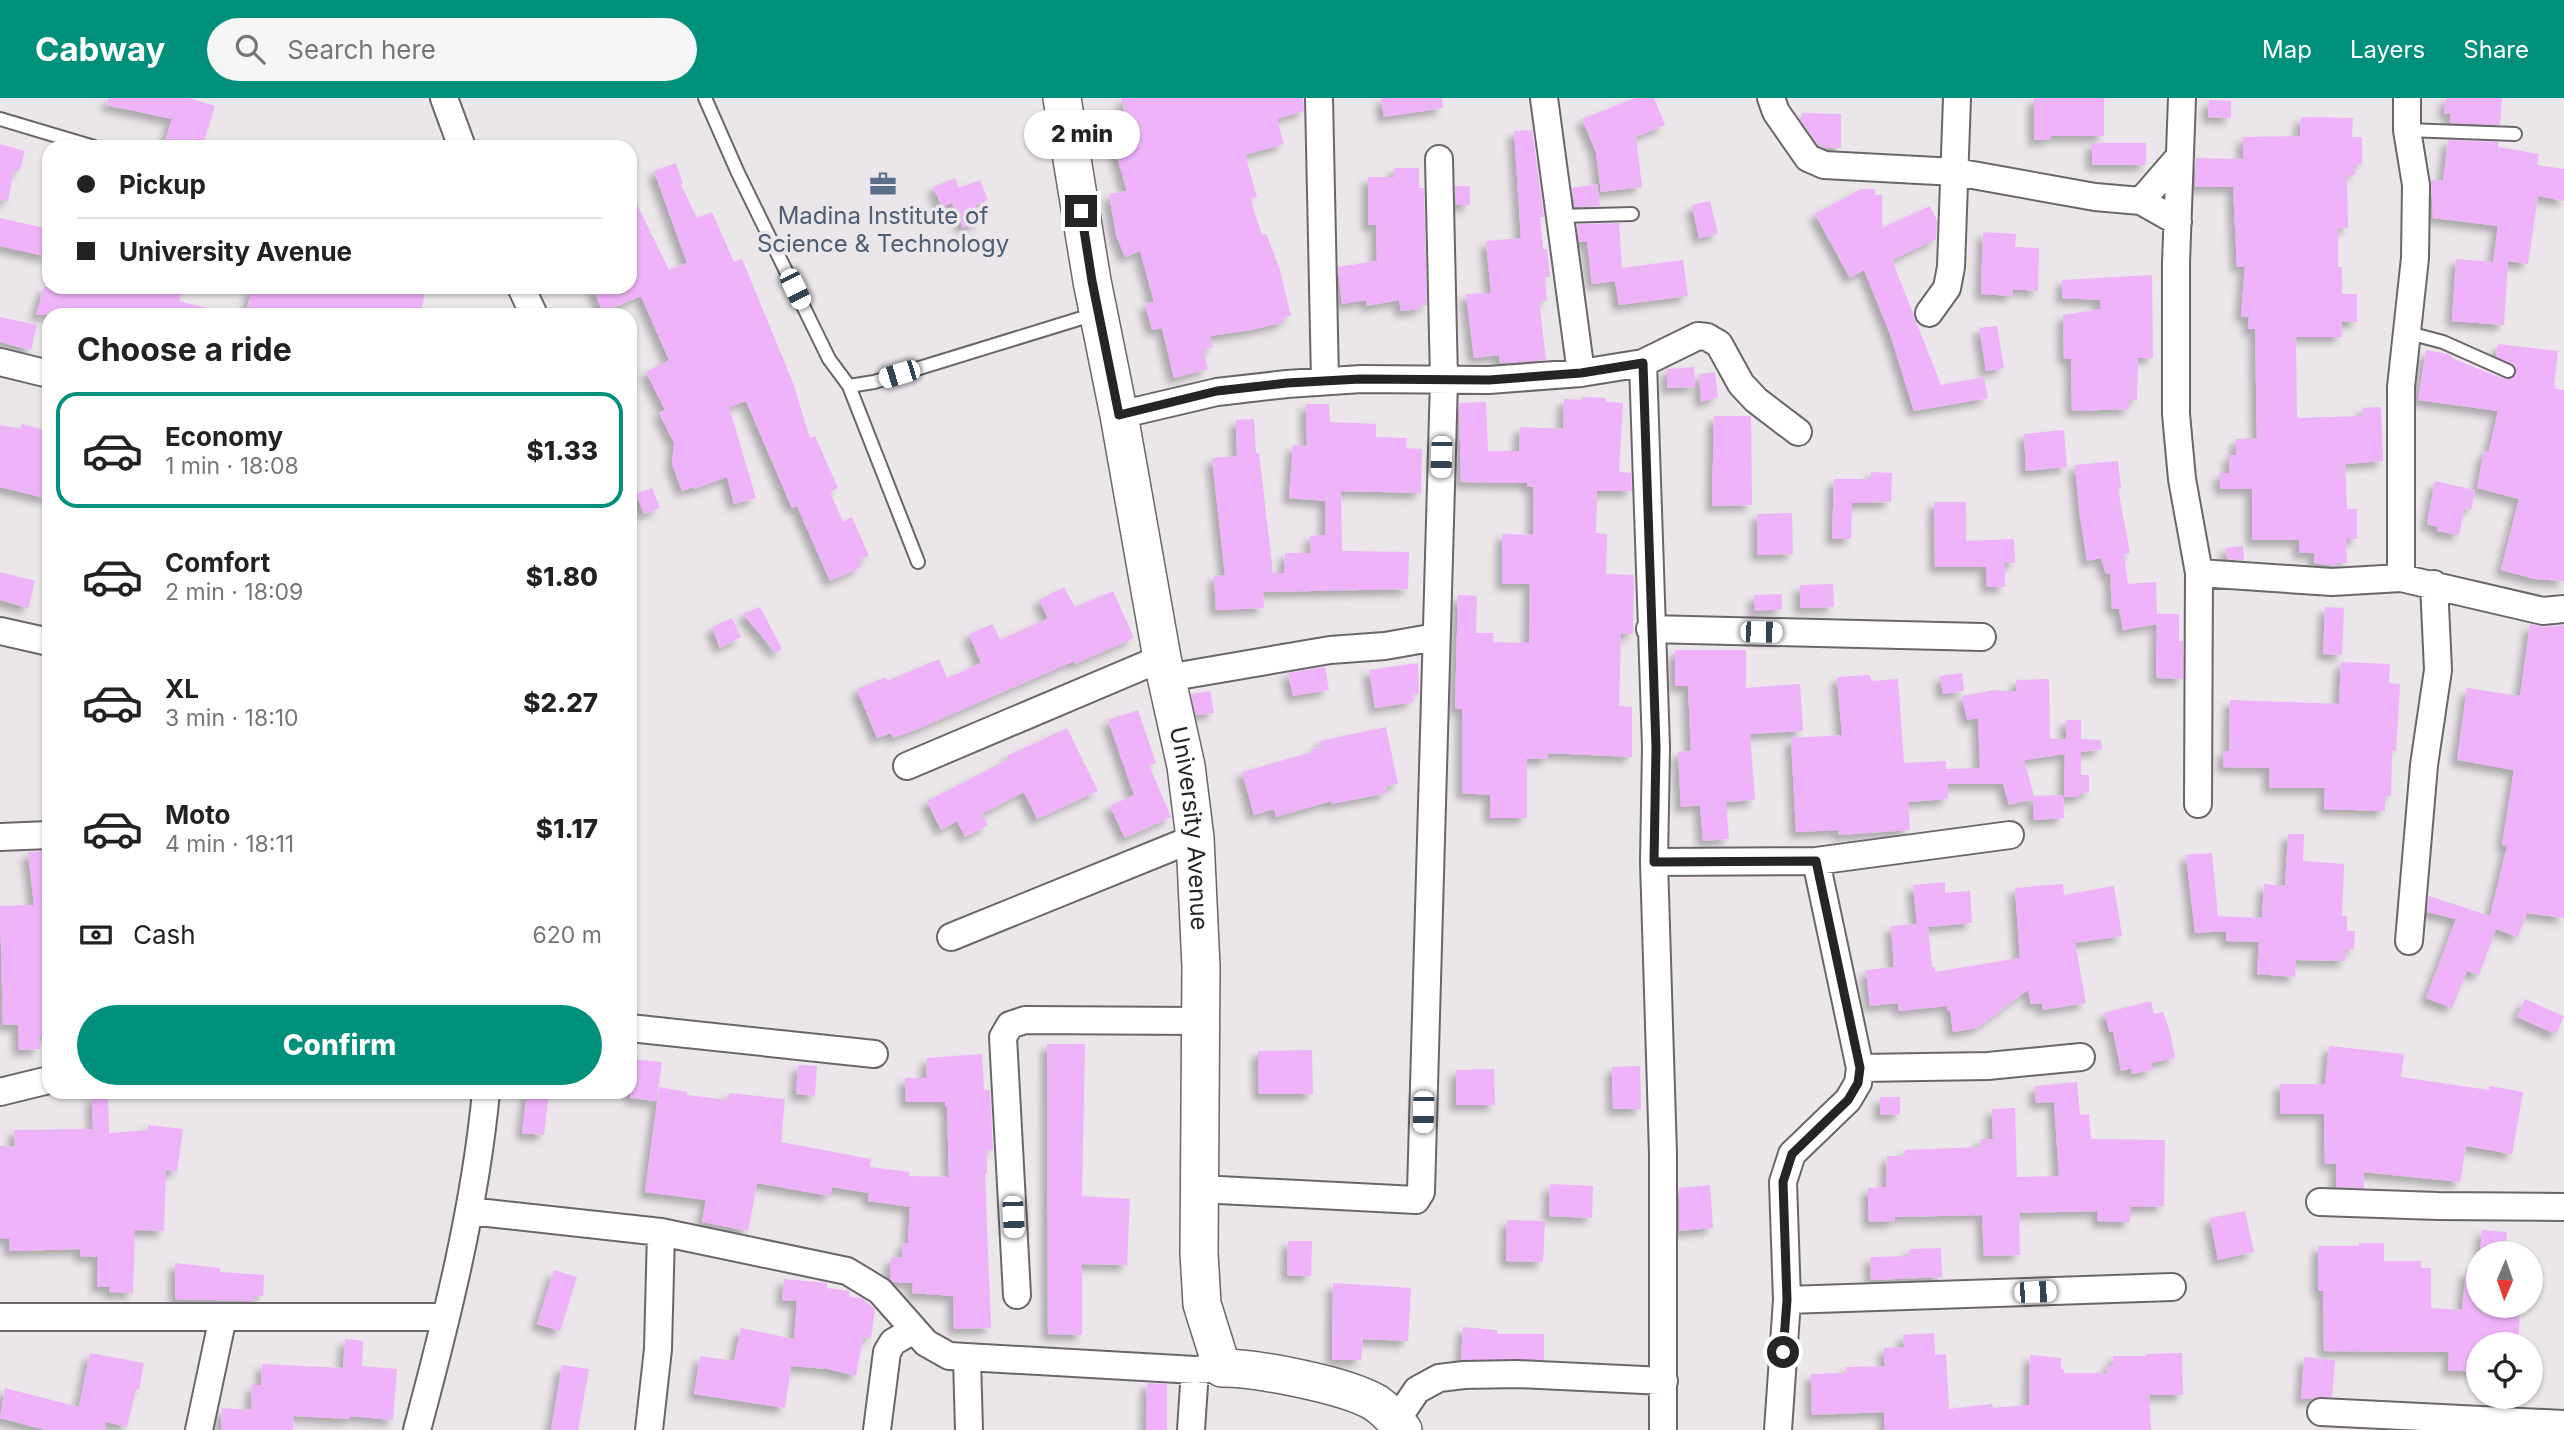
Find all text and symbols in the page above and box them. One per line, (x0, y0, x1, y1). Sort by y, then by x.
search box (207, 18, 697, 81)
text: Cabway (35, 29, 165, 69)
icon: search (231, 30, 269, 68)
text: Search here (287, 34, 436, 65)
text: Map (2262, 35, 2312, 64)
text: Layers (2350, 35, 2425, 64)
text: Share (2463, 35, 2529, 64)
callout: 2 min (1023, 109, 1139, 158)
text: 2 min (1051, 120, 1113, 148)
text: Pickup (119, 169, 206, 200)
office icon: Madina Institute of Science & Technology (868, 169, 898, 199)
route end (1065, 195, 1097, 227)
place label: Madina Institute of Science & Technology (757, 201, 1009, 258)
text: University Avenue (119, 236, 352, 267)
car (777, 266, 814, 312)
text: Choose a ride (77, 330, 292, 369)
car (876, 358, 923, 390)
icon: car (81, 419, 144, 482)
text: Economy (165, 421, 283, 452)
text: $1.33 (527, 435, 598, 466)
car (1430, 436, 1453, 478)
text: 1 min · 18:08 (165, 452, 299, 480)
icon: car (81, 545, 144, 608)
text: Comfort (165, 547, 270, 578)
text: $1.80 (526, 561, 598, 592)
text: 2 min · 18:09 (165, 578, 303, 606)
car (1740, 621, 1783, 643)
icon: car (81, 671, 144, 734)
text: XL (165, 673, 199, 704)
text: $2.27 (523, 687, 598, 718)
text: 3 min · 18:10 (165, 704, 299, 732)
street label: University Avenue (1164, 723, 1214, 931)
icon: car (81, 797, 144, 860)
text: Moto (165, 799, 230, 830)
text: $1.17 (536, 813, 598, 844)
text: 4 min · 18:11 (165, 830, 294, 858)
icon: cash (77, 916, 115, 954)
text: Cash (133, 919, 196, 950)
text: 620 m (533, 921, 602, 949)
button: Confirm (77, 1005, 602, 1085)
car (1413, 1091, 1434, 1133)
car (1002, 1195, 1025, 1239)
north arrow (2466, 1241, 2543, 1318)
map controls (2466, 1241, 2543, 1409)
car (2014, 1281, 2057, 1303)
button: locate (2466, 1332, 2543, 1409)
route start (1767, 1336, 1799, 1368)

